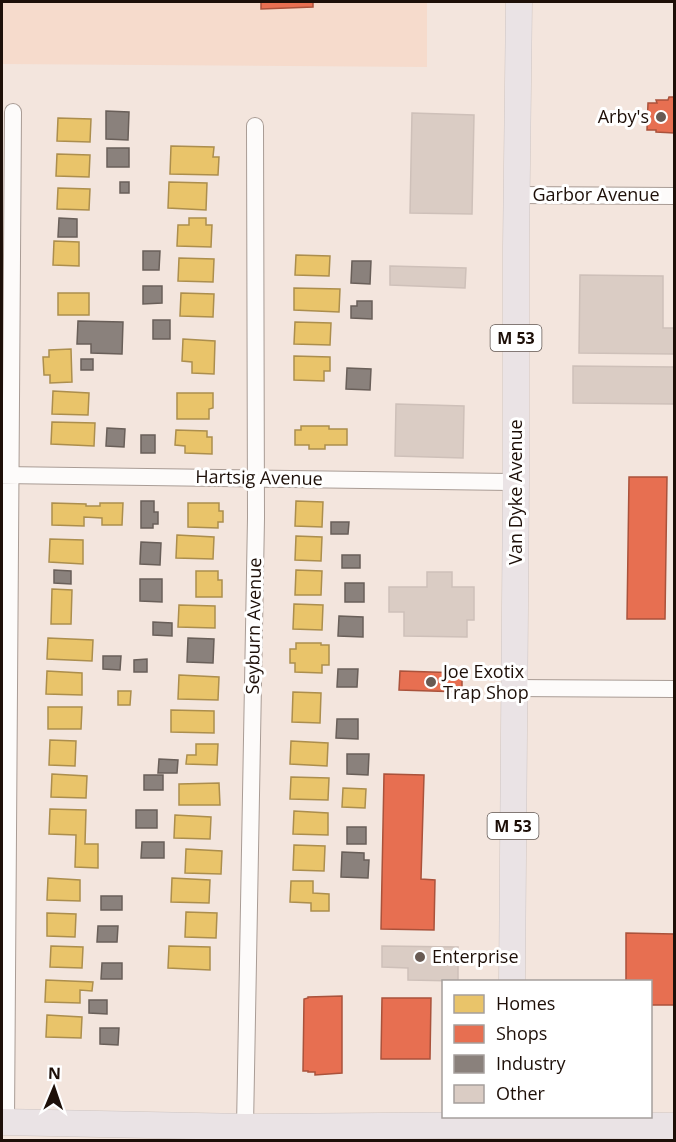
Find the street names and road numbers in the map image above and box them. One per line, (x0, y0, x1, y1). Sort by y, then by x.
street label: Garbor Avenue (533, 182, 659, 206)
road number: M 53 (490, 325, 542, 351)
street label: Van Dyke Avenue (503, 419, 527, 565)
street label: Hartsig Avenue (195, 464, 323, 490)
street label: Seyburn Avenue (240, 557, 266, 695)
road number: M 53 (488, 813, 538, 839)

